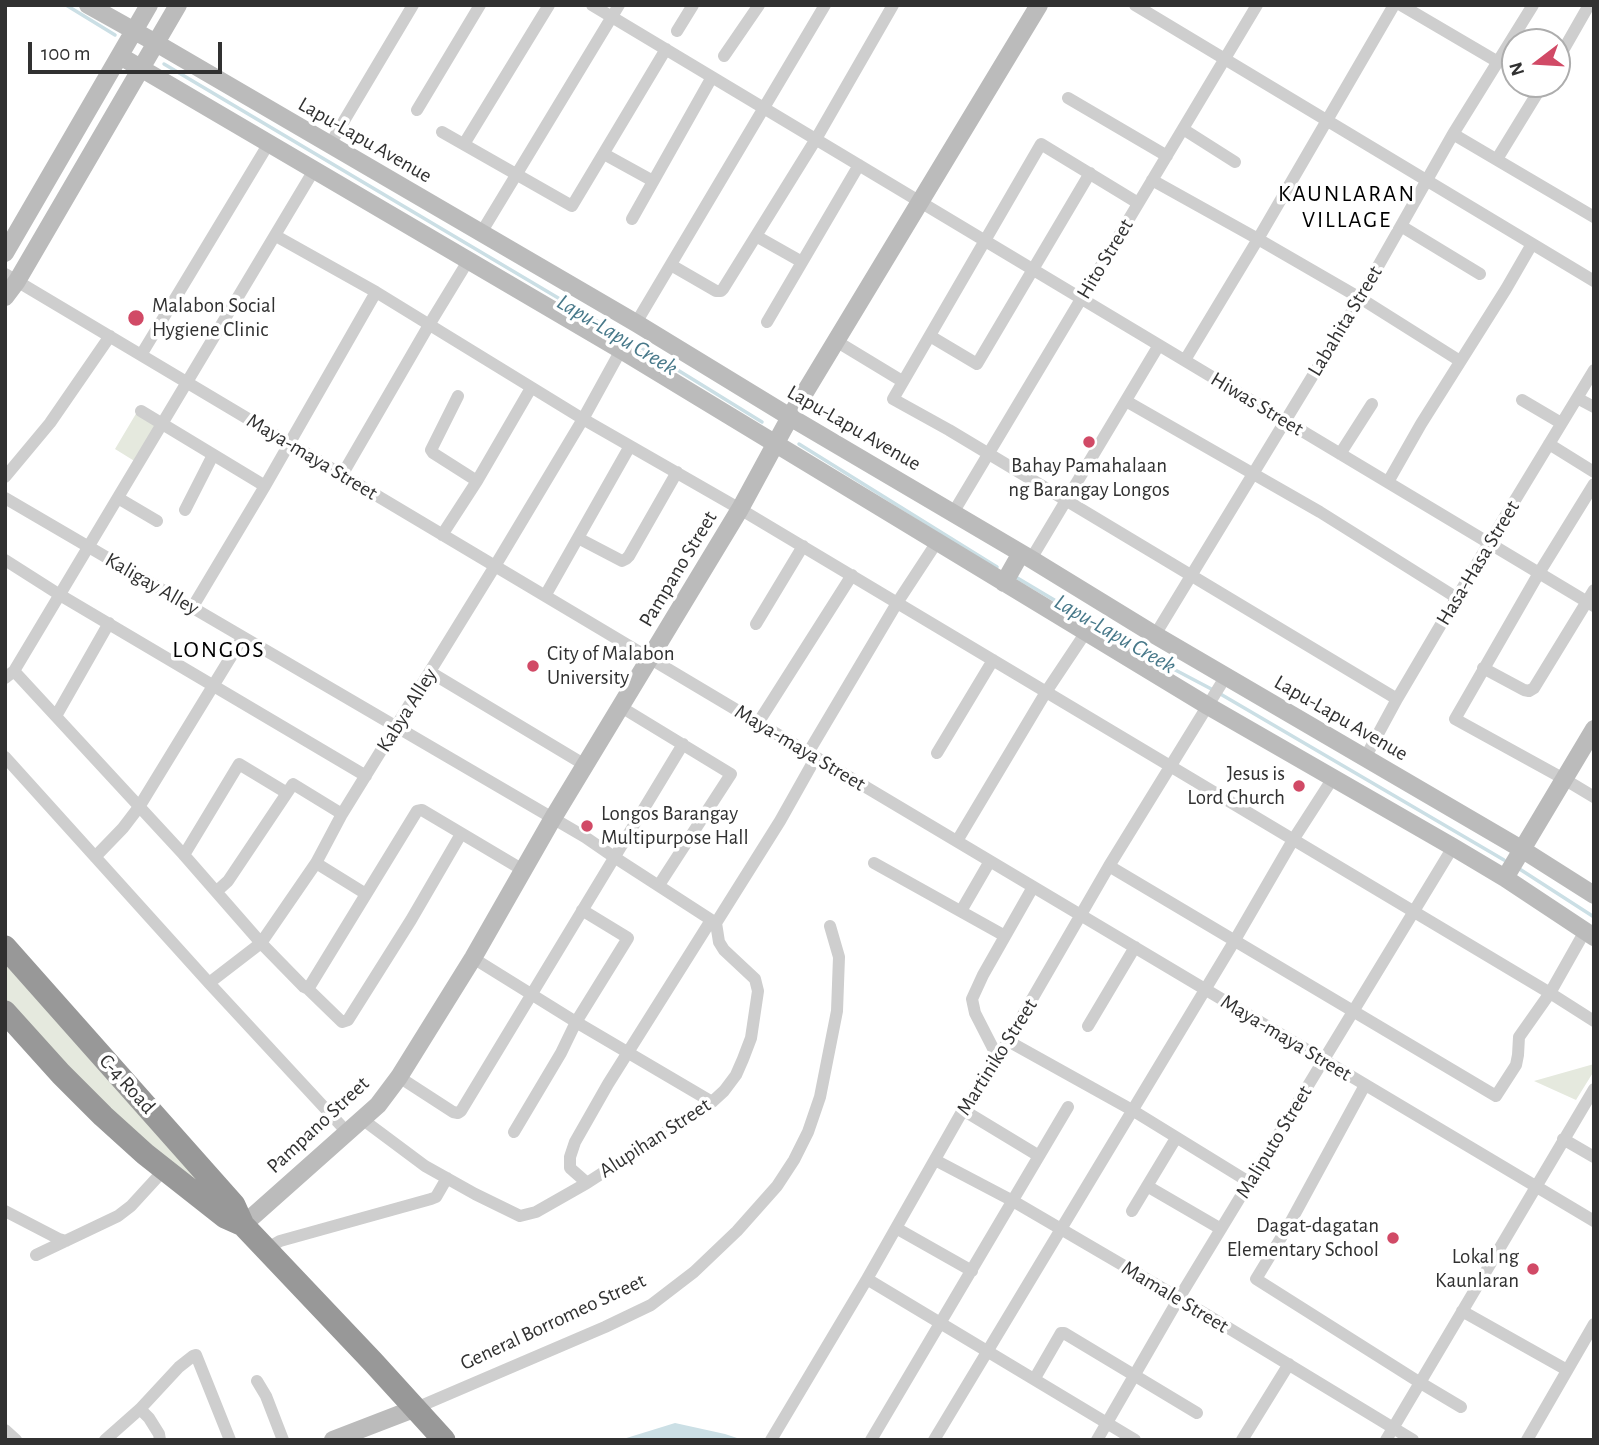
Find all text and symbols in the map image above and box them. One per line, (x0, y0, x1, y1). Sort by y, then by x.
scale bar (32, 28, 226, 72)
north arrow (1501, 28, 1571, 98)
text: 100 m (41, 43, 91, 64)
text: N (1506, 60, 1528, 78)
street label: Lapu-Lapu Avenue (294, 92, 436, 188)
district label: KAUNLARAN VILLAGE (1279, 180, 1415, 234)
street label: Hito Street (1071, 214, 1139, 304)
street label: Labahita Street (1302, 261, 1388, 381)
water label: Lapu-Lapu Creek (552, 288, 682, 382)
place label: Malabon Social Hygiene Clinic (152, 293, 276, 343)
marker: Malabon Social Hygiene Clinic (126, 308, 146, 328)
street label: Hiwas Street (1206, 367, 1308, 441)
street label: Lapu-Lapu Avenue (783, 380, 925, 476)
street label: Maya-maya Street (242, 408, 382, 506)
marker: Bahay Pamahalaan ng Barangay Longos (1081, 434, 1097, 450)
place label: Bahay Pamahalaan ng Barangay Longos (1008, 453, 1170, 503)
street label: Hasa-Hasa Street (1431, 496, 1525, 630)
street label: Pampano Street (633, 506, 723, 632)
street label: Kaligay Alley (101, 547, 203, 621)
water label: Lapu-Lapu Creek (1049, 588, 1181, 680)
district label: LONGOS (173, 636, 265, 664)
place label: City of Malabon University (547, 641, 675, 691)
marker: City of Malabon University (525, 658, 541, 674)
street label: Kabya Alley (371, 663, 443, 757)
street label: Lapu-Lapu Avenue (1270, 670, 1412, 766)
street label: Maya-maya Street (730, 699, 870, 797)
place label: Jesus is Lord Church (1187, 761, 1285, 811)
marker: Jesus is Lord Church (1291, 778, 1307, 794)
place label: Longos Barangay Multipurpose Hall (601, 801, 749, 851)
marker: Longos Barangay Multipurpose Hall (579, 818, 595, 834)
street label: Maya-maya Street (1216, 989, 1356, 1087)
street label: Martiniko Street (951, 994, 1043, 1120)
street label: C-4 Road (94, 1049, 160, 1119)
street label: Pampano Street (262, 1071, 374, 1179)
street label: Maliputo Street (1230, 1081, 1318, 1203)
street label: Alupihan Street (594, 1093, 716, 1183)
place label: Dagat-dagatan Elementary School (1227, 1213, 1379, 1263)
marker: Dagat-dagatan Elementary School (1385, 1230, 1401, 1246)
place label: Lokal ng Kaunlaran (1435, 1244, 1519, 1294)
street label: Mamale Street (1117, 1255, 1233, 1339)
marker: Lokal ng Kaunlaran (1525, 1261, 1541, 1277)
street label: General Borromeo Street (456, 1268, 650, 1376)

